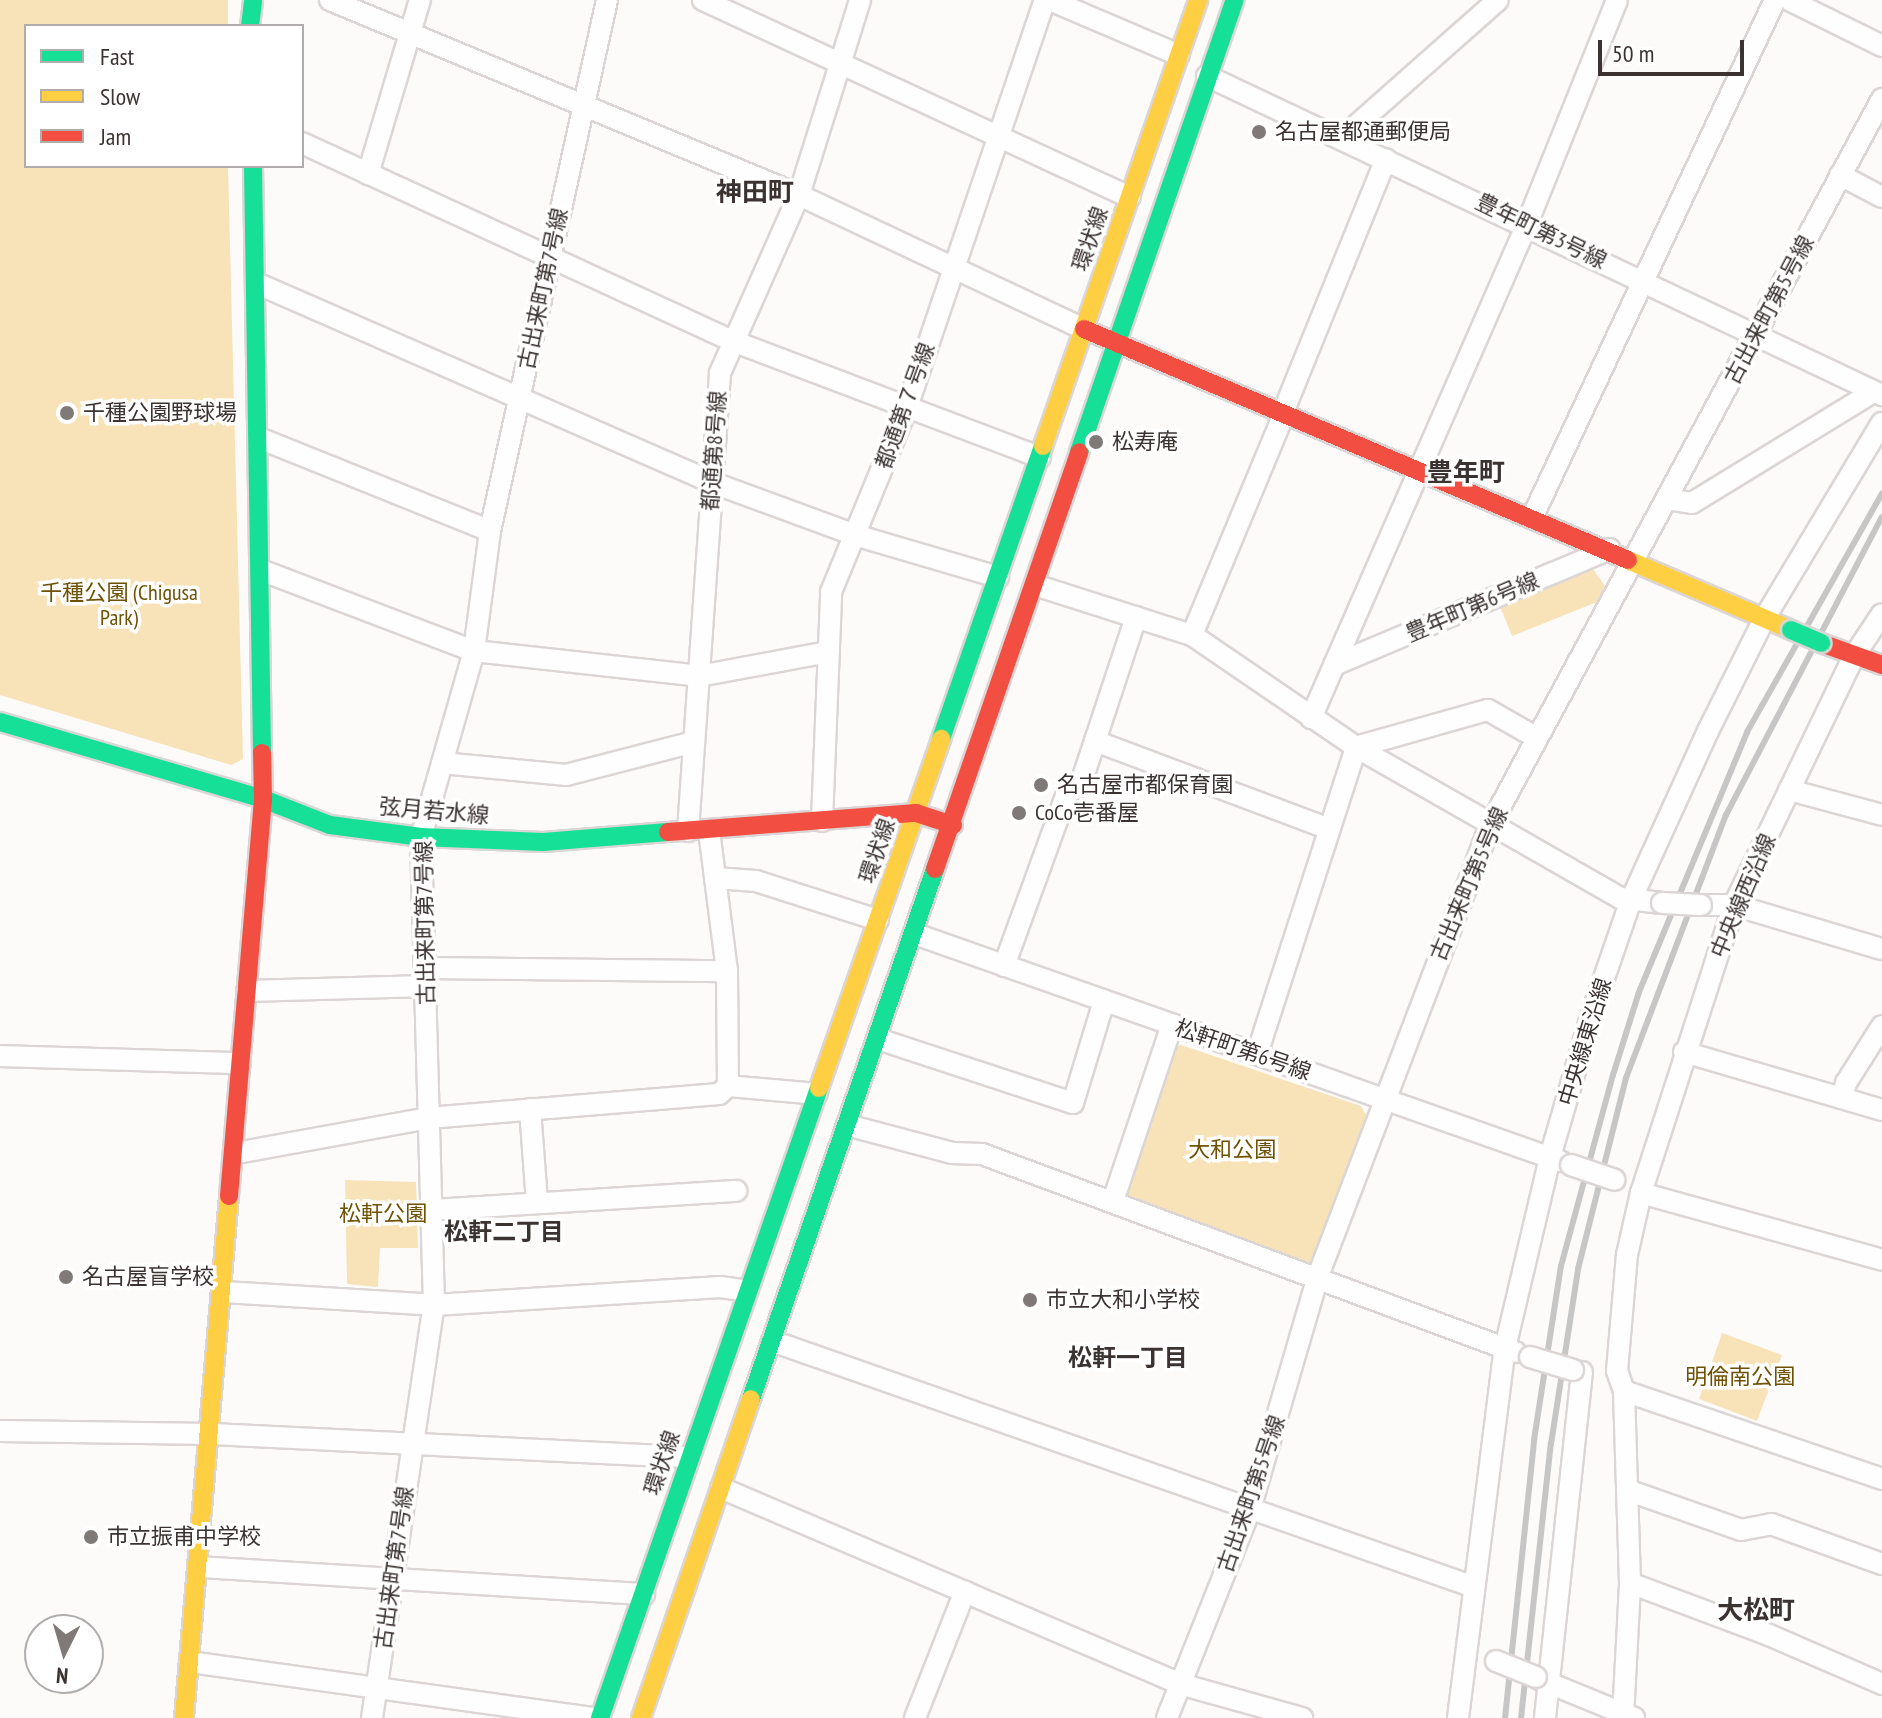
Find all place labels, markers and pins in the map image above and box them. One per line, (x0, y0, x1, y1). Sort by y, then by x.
place label: 名古屋都通郵便局 (1275, 119, 1451, 145)
marker: 名古屋都通郵便局 (1250, 123, 1268, 141)
place label: 千種公園野球場 (83, 400, 237, 426)
marker: 千種公園野球場 (58, 404, 76, 422)
place label: 松寿庵 (1112, 429, 1178, 455)
marker: 松寿庵 (1087, 433, 1105, 451)
place label: 名古屋市都保育園 (1057, 772, 1233, 798)
marker: 名古屋市都保育園 (1032, 776, 1050, 794)
place label: CoCo壱番屋 (1035, 800, 1139, 826)
marker: CoCo壱番屋 (1010, 804, 1028, 822)
place label: 名古屋盲学校 (82, 1264, 214, 1290)
marker: 名古屋盲学校 (57, 1268, 75, 1286)
place label: 市立大和小学校 (1046, 1287, 1200, 1313)
marker: 市立大和小学校 (1021, 1291, 1039, 1309)
place label: 市立振甫中学校 (107, 1524, 261, 1550)
marker: 市立振甫中学校 (82, 1528, 100, 1546)

